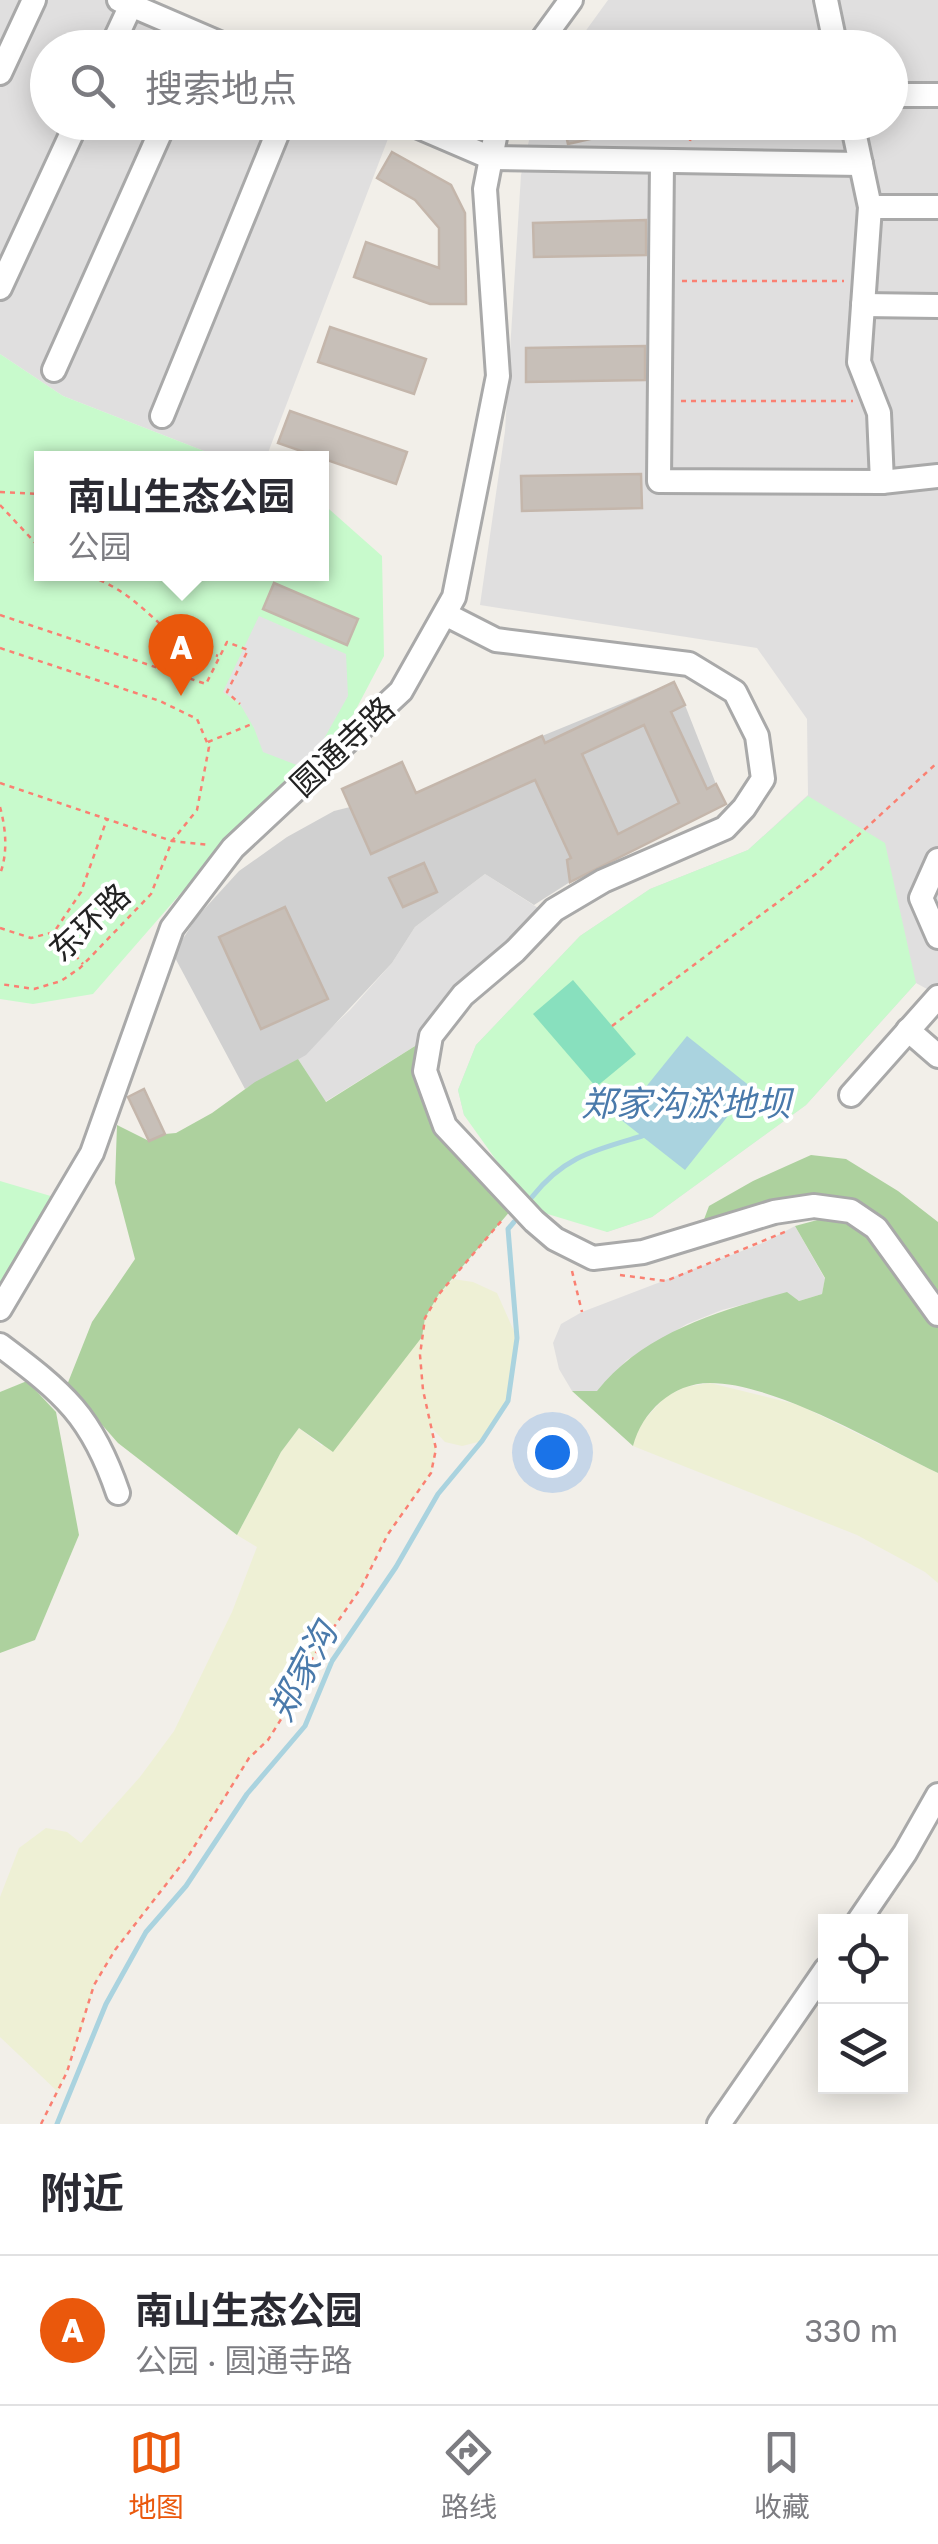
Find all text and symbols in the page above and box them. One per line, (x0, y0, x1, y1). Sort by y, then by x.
search box (30, 30, 908, 140)
icon: search (65, 58, 120, 113)
text: 搜索地点 (145, 65, 297, 110)
popup (34, 451, 329, 581)
text: 南山生态公园 (67, 473, 296, 518)
text: 公园 (67, 527, 132, 565)
pin: A (148, 614, 214, 696)
street label: 圆通寺路 (282, 688, 402, 804)
street label: 东环路 (41, 875, 137, 969)
water label: 郑家沟淤地坝 (581, 1082, 795, 1124)
your location (527, 1427, 578, 1478)
water label: 郑家沟 (259, 1611, 347, 1727)
map controls (818, 1914, 908, 2094)
button: locate (818, 1914, 908, 2004)
button: layers (818, 2004, 908, 2094)
text: 附近 (40, 2167, 124, 2217)
text: 南山生态公园 (135, 2287, 363, 2332)
text: A (61, 2311, 84, 2349)
text: 330 m (804, 2311, 898, 2349)
text: 公园 · 圆通寺路 (135, 2341, 353, 2379)
tab: 地图 (128, 2425, 184, 2525)
tab: 路线 (441, 2425, 497, 2525)
tab: 收藏 (754, 2425, 810, 2525)

